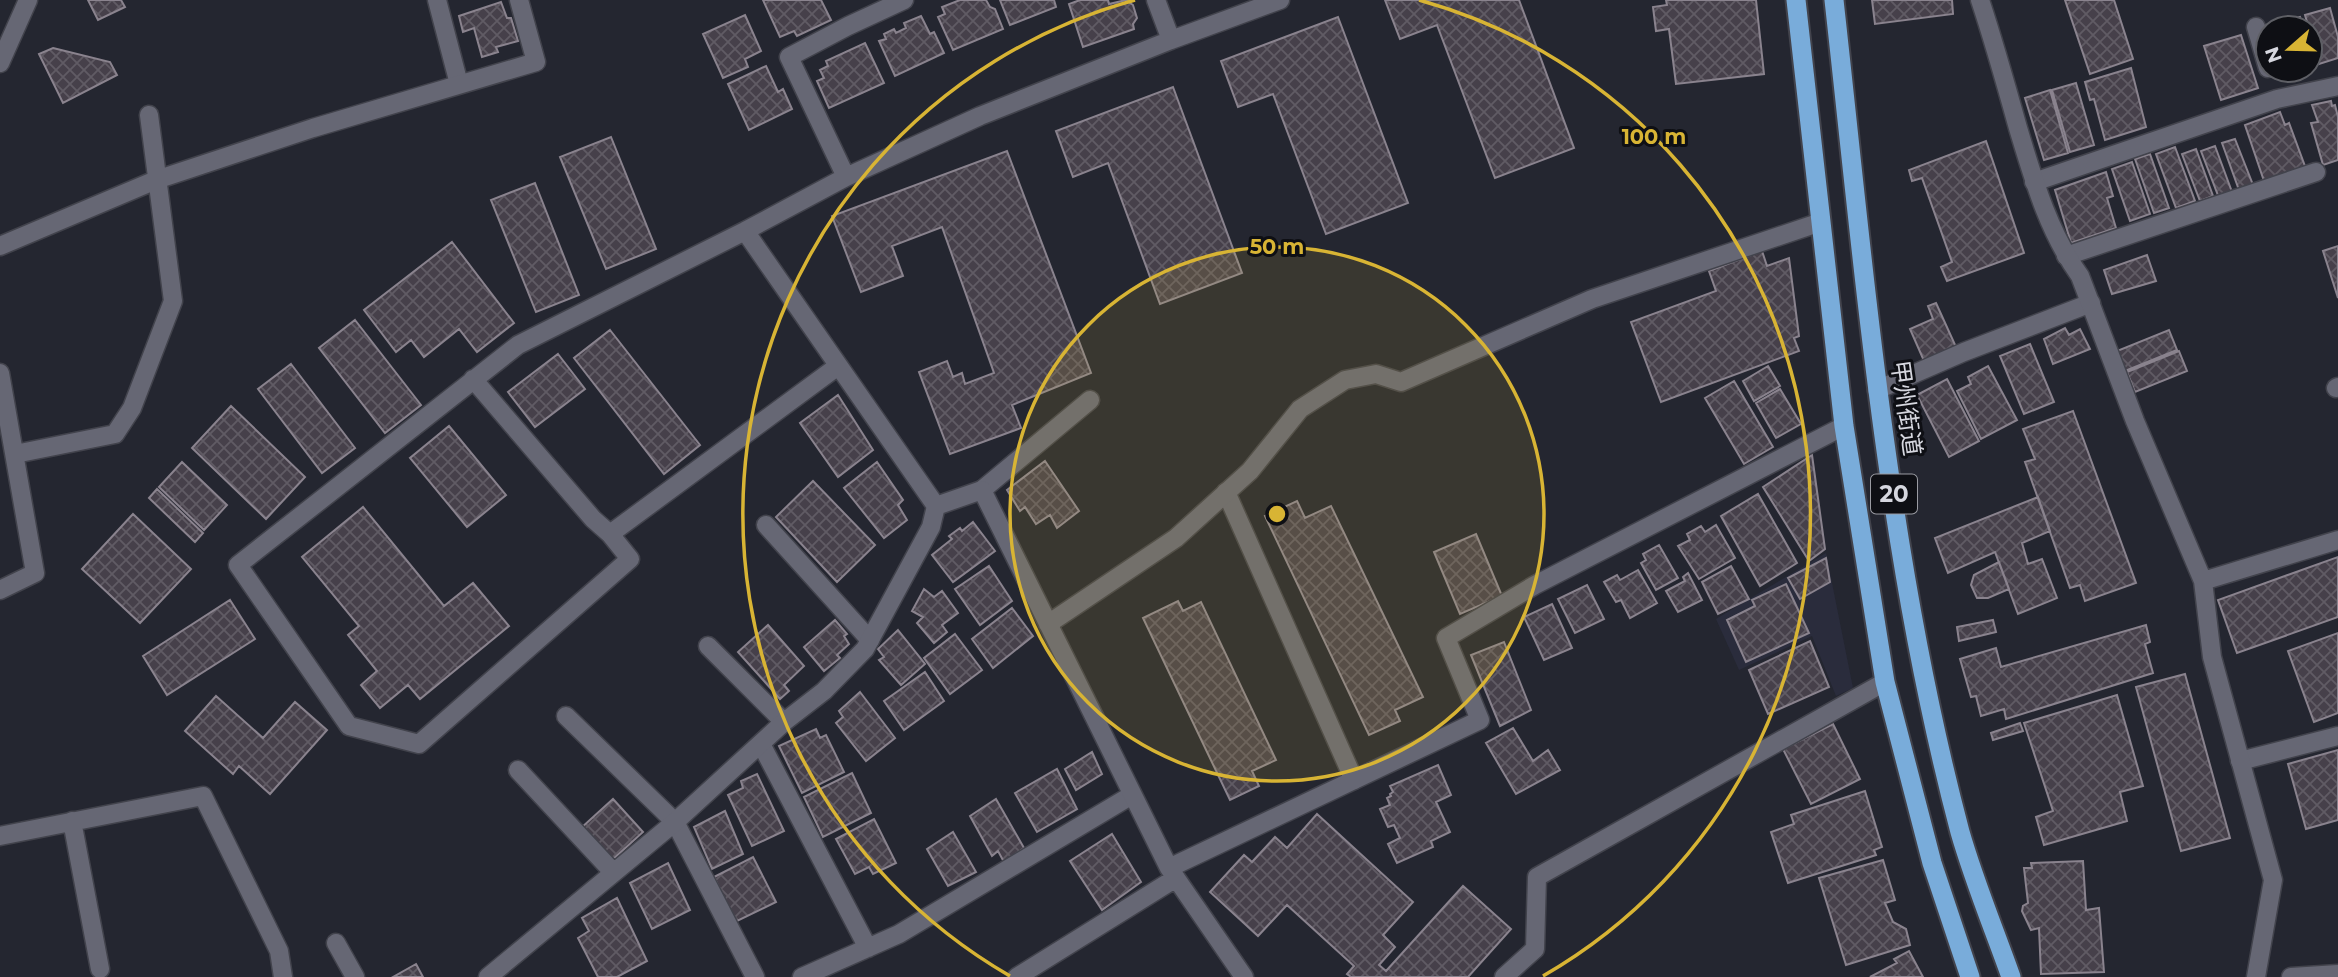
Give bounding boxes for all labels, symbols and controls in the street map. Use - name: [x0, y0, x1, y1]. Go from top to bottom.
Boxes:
- north arrow: [2254, 14, 2324, 84]
- text: N: [2260, 43, 2287, 66]
- text: 100 m: [1622, 124, 1686, 149]
- text: 50 m: [1250, 234, 1304, 259]
- street label: 甲州街道: [1885, 358, 1928, 457]
- road number: 20: [1871, 474, 1917, 514]
- centre of rings: [1265, 502, 1289, 526]

